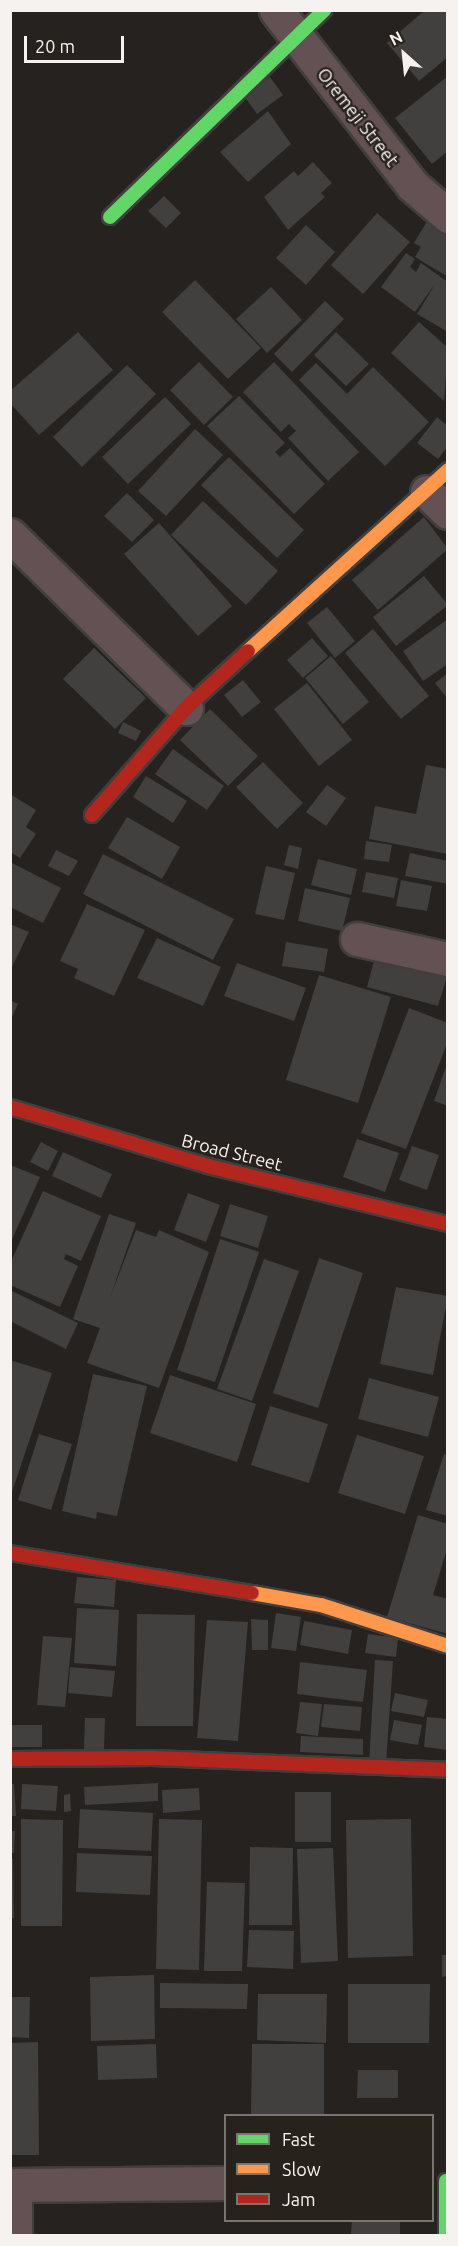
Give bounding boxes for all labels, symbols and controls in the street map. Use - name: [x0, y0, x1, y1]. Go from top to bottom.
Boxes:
- scale bar: [27, 24, 128, 62]
- north arrow: [374, 24, 434, 84]
- text: N: [386, 27, 405, 49]
- text: 20 m: [35, 36, 75, 56]
- street label: Oremeji Street: [313, 63, 403, 171]
- street label: Broad Street: [179, 1129, 285, 1175]
- legend: [224, 2114, 434, 2222]
- text: Fast: [282, 2129, 315, 2149]
- text: Slow: [282, 2159, 321, 2179]
- text: Jam: [282, 2189, 316, 2209]

